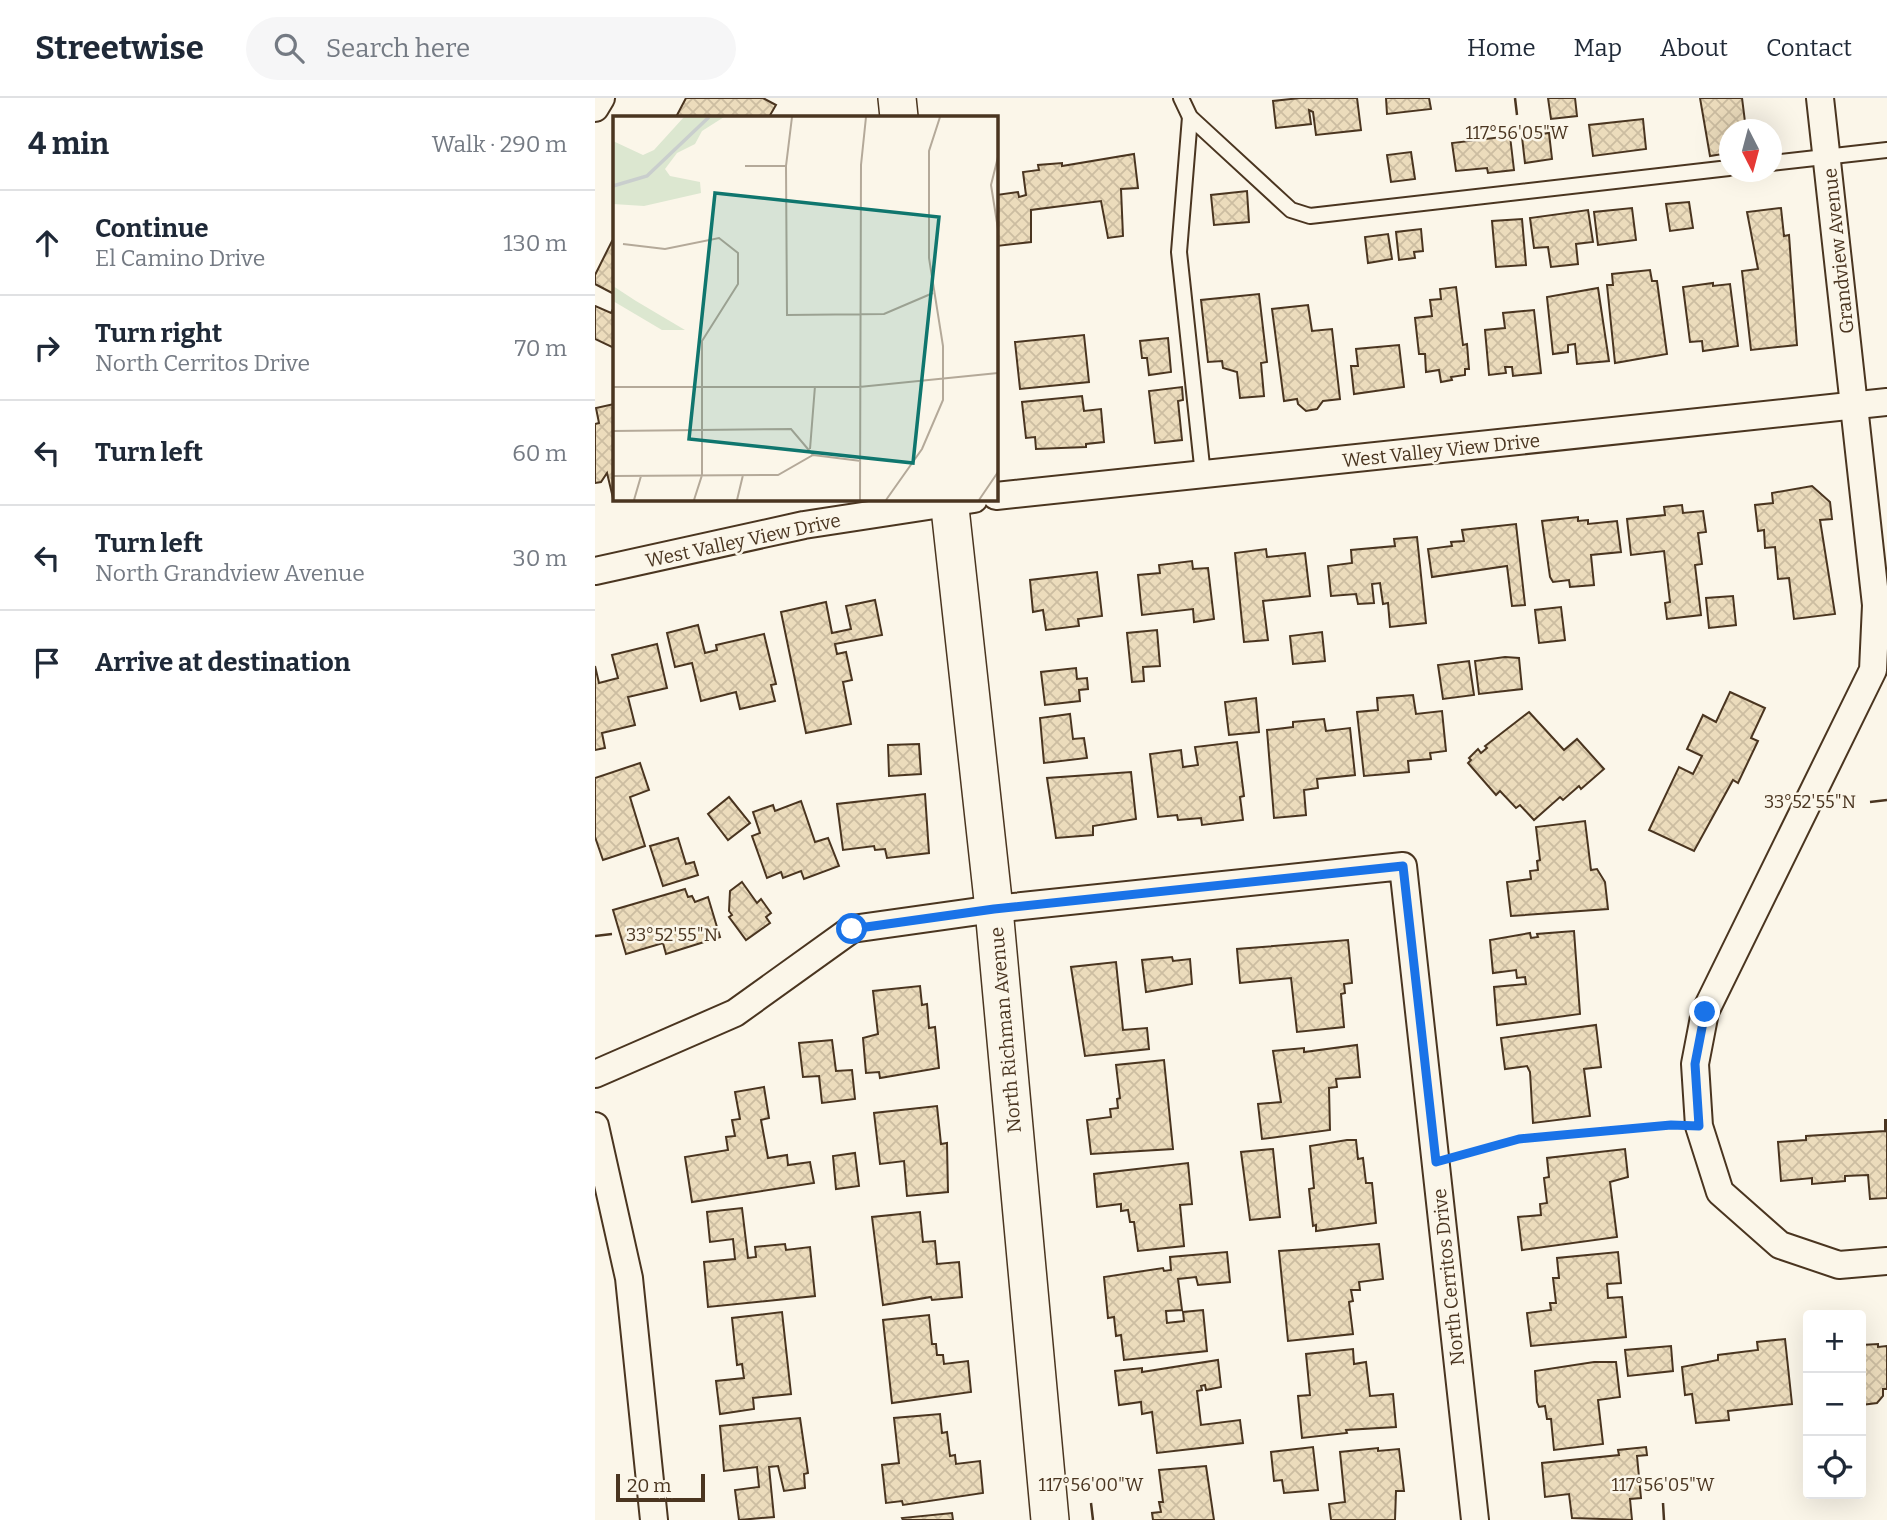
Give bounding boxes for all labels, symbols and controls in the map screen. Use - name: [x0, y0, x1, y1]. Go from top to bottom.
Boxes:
- search box: [246, 17, 736, 80]
- text: Streetwise: [35, 28, 204, 68]
- icon: search: [270, 29, 308, 67]
- text: Search here: [326, 33, 470, 64]
- text: Home: [1467, 34, 1536, 62]
- text: Map: [1574, 34, 1622, 62]
- text: About: [1660, 34, 1728, 62]
- text: Contact: [1766, 34, 1852, 62]
- inset map: [613, 116, 997, 500]
- north arrow: [1719, 119, 1782, 182]
- text: 117°56'05"W: [1466, 122, 1569, 144]
- text: 4 min: [28, 126, 109, 162]
- text: Walk · 290 m: [432, 130, 567, 158]
- street label: Grandview Avenue: [1818, 167, 1859, 335]
- text: Continue: [95, 213, 209, 244]
- icon: ahead: [28, 224, 66, 262]
- text: 130 m: [503, 229, 567, 257]
- text: El Camino Drive: [95, 244, 265, 272]
- text: Turn right: [95, 318, 222, 349]
- icon: right: [28, 329, 66, 367]
- text: 70 m: [515, 334, 567, 362]
- text: North Cerritos Drive: [95, 349, 310, 377]
- street label: West Valley View Drive: [1341, 429, 1541, 472]
- icon: left: [28, 434, 66, 472]
- text: Turn left: [95, 437, 203, 468]
- text: 60 m: [512, 439, 567, 467]
- street label: West Valley View Drive: [643, 509, 843, 572]
- text: Turn left: [95, 528, 203, 559]
- icon: left: [28, 539, 66, 577]
- text: 30 m: [513, 544, 567, 572]
- text: North Grandview Avenue: [95, 559, 365, 587]
- icon: arrive: [28, 644, 66, 682]
- text: Arrive at destination: [95, 647, 350, 678]
- text: 33°52'55"N: [1764, 791, 1856, 813]
- route start: [836, 913, 867, 944]
- text: 33°52'55"N: [626, 924, 718, 946]
- street label: North Richman Avenue: [985, 926, 1026, 1134]
- route end: [1689, 996, 1720, 1027]
- street label: North Cerritos Drive: [1428, 1187, 1469, 1367]
- map controls: [1803, 1310, 1866, 1499]
- button: +: [1803, 1310, 1866, 1373]
- button: −: [1803, 1373, 1866, 1436]
- button: locate: [1803, 1436, 1866, 1499]
- scale bar: [616, 1471, 705, 1503]
- text: 20 m: [627, 1474, 671, 1497]
- text: 117°56'00"W: [1039, 1474, 1144, 1496]
- text: 117°56'05"W: [1612, 1474, 1715, 1496]

